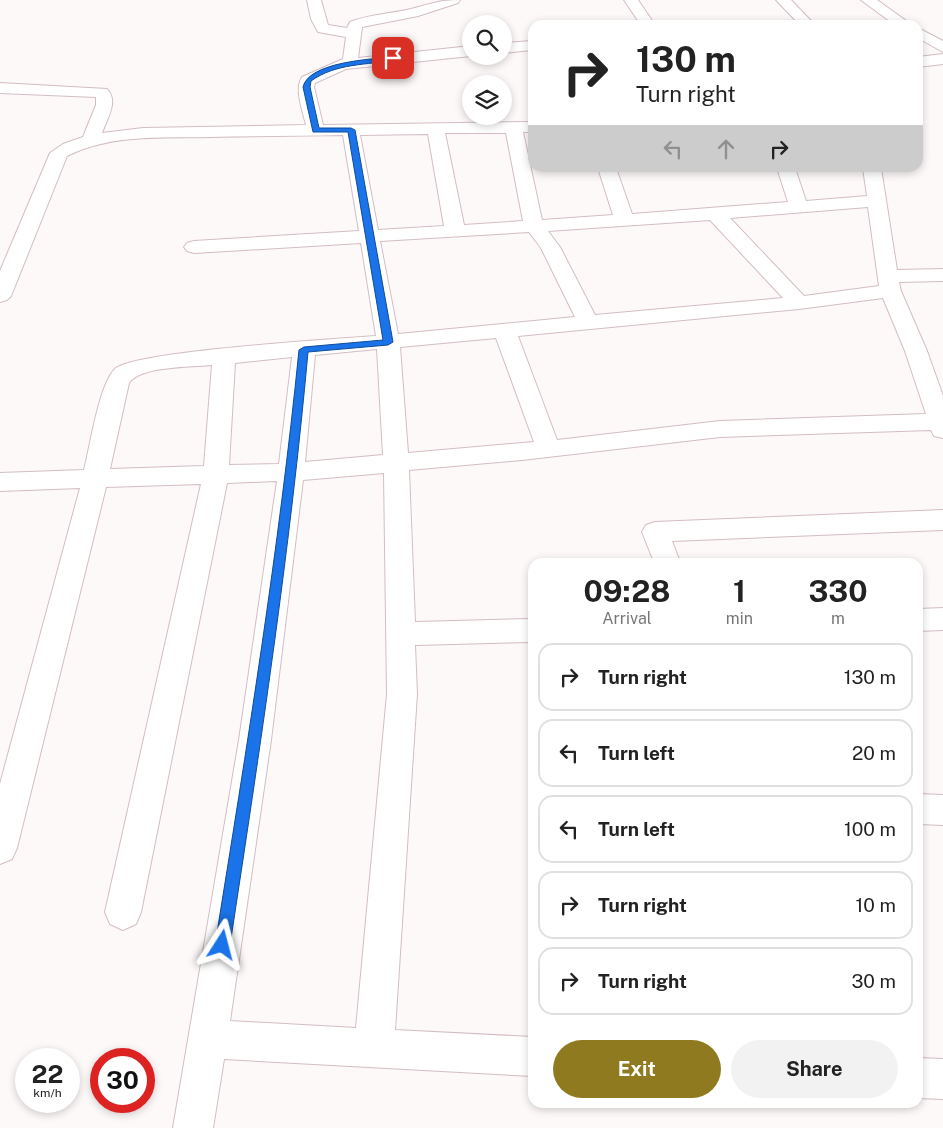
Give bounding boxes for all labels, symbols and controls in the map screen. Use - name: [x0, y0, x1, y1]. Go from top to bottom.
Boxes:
- map controls: [462, 15, 512, 125]
- button: search: [462, 15, 512, 65]
- pin: [372, 37, 414, 79]
- text: 130 m: [636, 39, 736, 80]
- icon: right: [553, 40, 618, 105]
- icon: arrive: [379, 44, 407, 72]
- button: layers: [462, 75, 512, 125]
- text: Turn right: [636, 81, 736, 107]
- icon: left: [659, 135, 687, 163]
- icon: ahead: [712, 135, 740, 163]
- icon: right: [765, 135, 793, 163]
- text: 09:28: [583, 573, 670, 609]
- text: 1: [733, 573, 746, 609]
- text: 330: [808, 573, 868, 609]
- text: Arrival: [602, 609, 652, 628]
- text: min: [726, 609, 753, 628]
- text: m: [831, 609, 845, 628]
- icon: right: [555, 663, 583, 691]
- text: Turn right: [598, 666, 687, 688]
- text: 130 m: [844, 666, 896, 688]
- icon: left: [555, 739, 583, 767]
- text: Turn left: [598, 742, 675, 764]
- text: 20 m: [852, 742, 896, 764]
- icon: left: [555, 815, 583, 843]
- text: Turn left: [598, 818, 675, 840]
- text: 100 m: [844, 818, 896, 840]
- icon: right: [555, 891, 583, 919]
- text: Turn right: [598, 894, 687, 916]
- text: 10 m: [856, 894, 896, 916]
- position arrow: [195, 918, 247, 970]
- icon: right: [555, 967, 583, 995]
- text: Turn right: [598, 970, 687, 992]
- text: 30 m: [851, 970, 896, 992]
- button: Exit: [553, 1040, 721, 1098]
- button: Share: [731, 1040, 898, 1098]
- speed limit sign: 30: [90, 1048, 155, 1113]
- text: 22: [32, 1059, 63, 1089]
- text: km/h: [33, 1086, 62, 1100]

